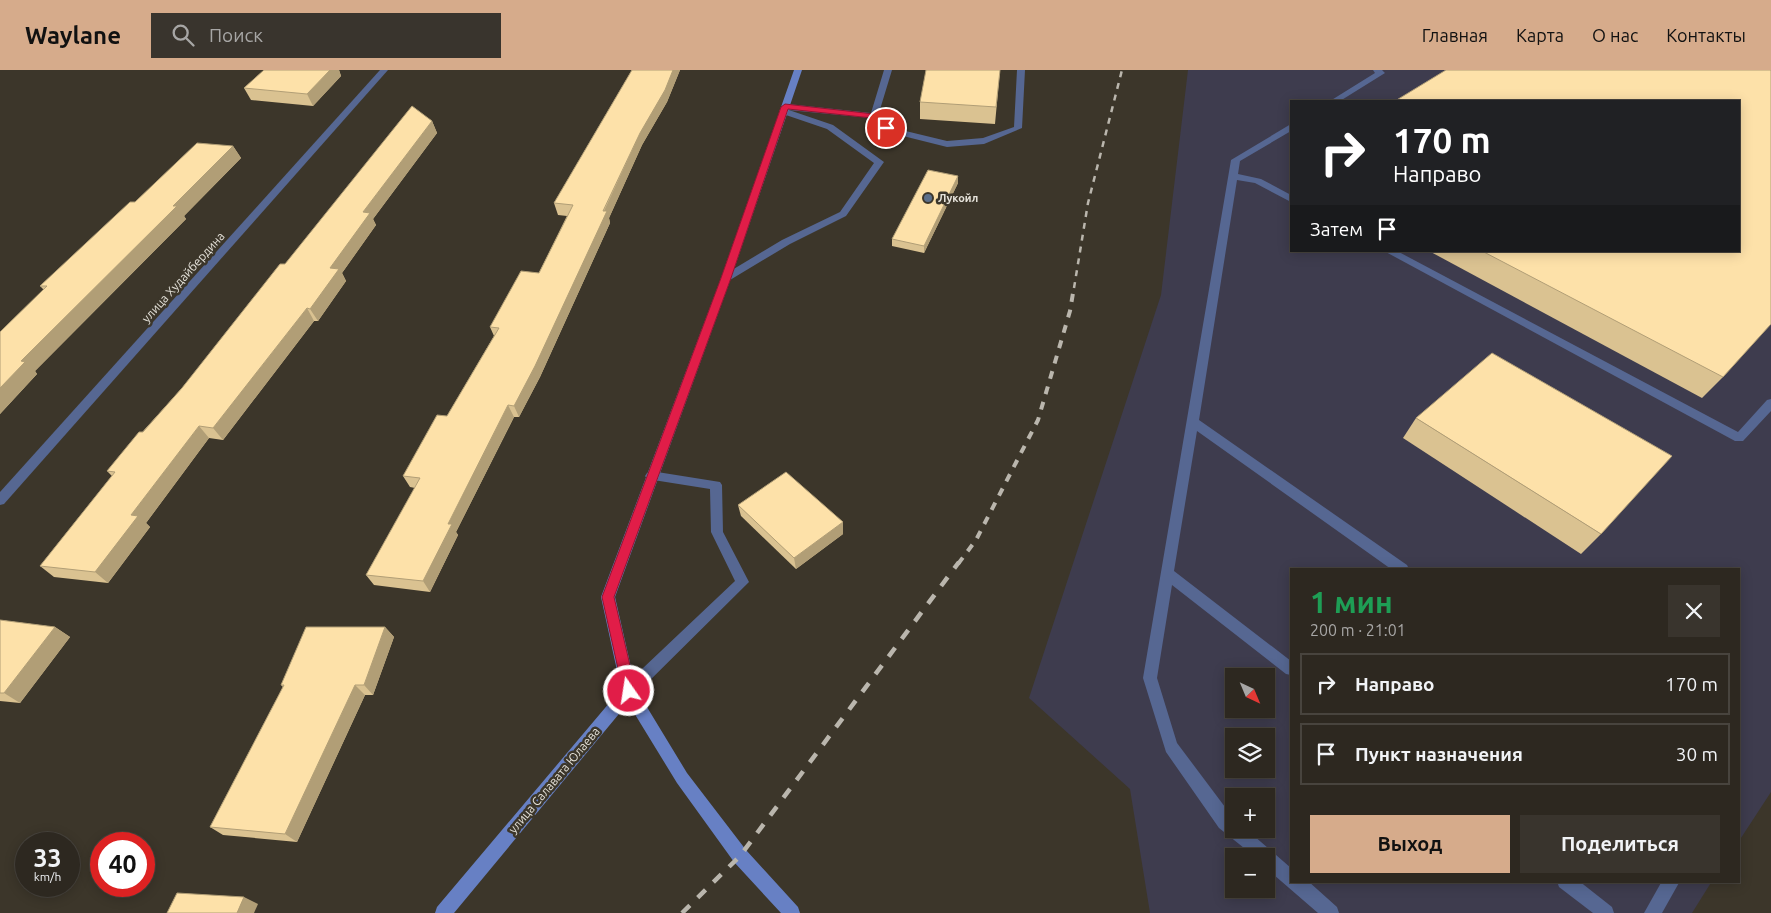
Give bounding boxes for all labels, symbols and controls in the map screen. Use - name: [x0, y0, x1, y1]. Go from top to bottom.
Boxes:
- search box: [151, 13, 501, 58]
- icon: search: [169, 21, 197, 49]
- text: Waylane: [25, 22, 121, 49]
- text: Поиск: [209, 24, 263, 46]
- text: Главная: [1422, 25, 1488, 45]
- text: Карта: [1516, 25, 1564, 45]
- text: О нас: [1592, 25, 1638, 45]
- text: Контакты: [1666, 25, 1746, 45]
- pin: [865, 107, 907, 149]
- icon: arrive: [872, 114, 900, 142]
- icon: right: [1310, 120, 1375, 185]
- text: 170 m: [1393, 120, 1491, 160]
- text: Направо: [1393, 161, 1481, 186]
- marker: Лукойл: [922, 192, 934, 204]
- place label: Лукойл: [938, 192, 978, 204]
- icon: arrive: [1373, 215, 1401, 243]
- text: Затем: [1310, 218, 1363, 240]
- street label: улица Худайбердина: [139, 229, 227, 325]
- text: 1 мин: [1310, 585, 1393, 619]
- button: close: [1668, 585, 1720, 637]
- text: 200 m · 21:01: [1310, 621, 1406, 639]
- position arrow: [602, 664, 654, 716]
- north arrow: [1225, 668, 1275, 718]
- map controls: [1225, 668, 1275, 898]
- icon: right: [1312, 670, 1340, 698]
- text: Направо: [1355, 673, 1435, 695]
- text: 170 m: [1665, 673, 1718, 695]
- street label: улица Салавата Юлаева: [506, 724, 602, 836]
- button: layers: [1225, 728, 1275, 778]
- icon: arrive: [1312, 740, 1340, 768]
- text: Пункт назначения: [1355, 743, 1523, 765]
- text: 30 m: [1676, 743, 1718, 765]
- button: +: [1225, 788, 1275, 838]
- button: Выход: [1310, 815, 1510, 873]
- button: Поделиться: [1520, 815, 1720, 873]
- speed limit sign: 40: [90, 832, 155, 897]
- text: 33: [33, 844, 62, 872]
- button: −: [1225, 848, 1275, 898]
- text: km/h: [34, 870, 61, 883]

